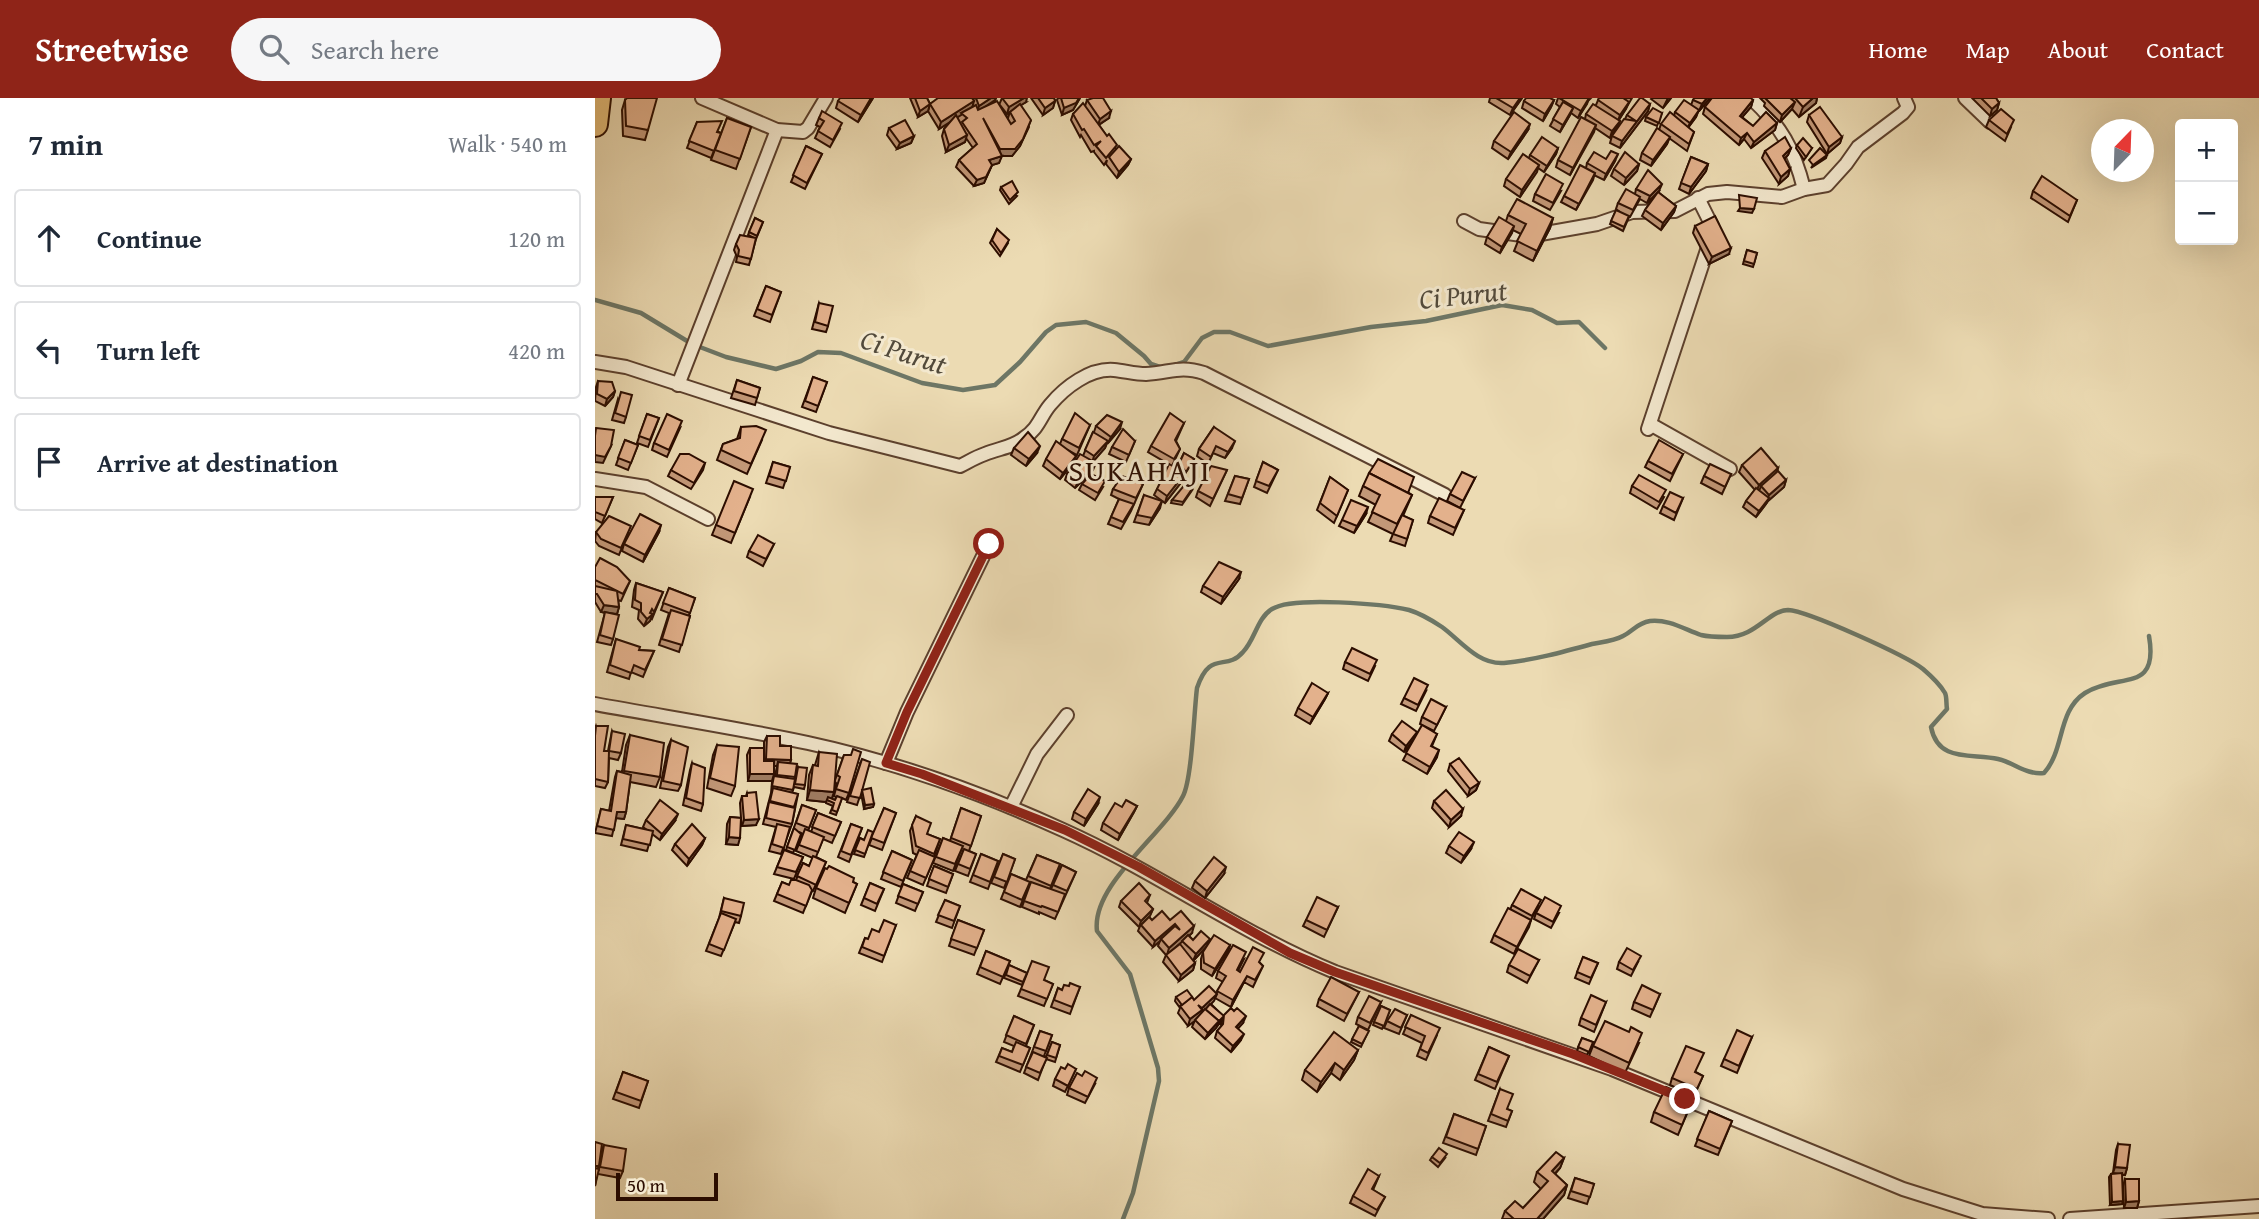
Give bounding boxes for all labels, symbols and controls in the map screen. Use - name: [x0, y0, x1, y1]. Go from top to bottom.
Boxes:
- search box: [231, 18, 721, 81]
- text: Streetwise: [35, 25, 189, 73]
- icon: search: [255, 30, 293, 68]
- text: Search here: [311, 30, 439, 69]
- text: Home: [1869, 32, 1928, 67]
- text: Map: [1966, 32, 2010, 67]
- text: About: [2048, 32, 2108, 67]
- text: Contact: [2146, 32, 2224, 67]
- north arrow: [2091, 119, 2154, 182]
- map controls: [2175, 119, 2238, 245]
- button: +: [2175, 119, 2238, 182]
- text: 7 min: [28, 122, 103, 166]
- text: Walk · 540 m: [448, 127, 567, 160]
- button: −: [2175, 182, 2238, 245]
- icon: ahead: [30, 219, 68, 257]
- text: Continue: [97, 219, 202, 258]
- text: 120 m: [508, 222, 565, 255]
- water label: Ci Purut: [1417, 269, 1510, 319]
- water label: Ci Purut: [856, 318, 953, 384]
- icon: left: [30, 331, 68, 369]
- text: Turn left: [97, 331, 200, 370]
- text: 420 m: [508, 334, 565, 367]
- icon: arrive: [30, 443, 68, 481]
- text: Arrive at destination: [97, 443, 338, 482]
- district label: SUKAHAJI: [1068, 448, 1212, 492]
- route start: [973, 528, 1004, 559]
- route end: [1669, 1083, 1700, 1114]
- scale bar: [616, 1170, 717, 1202]
- text: 50 m: [627, 1171, 665, 1199]

